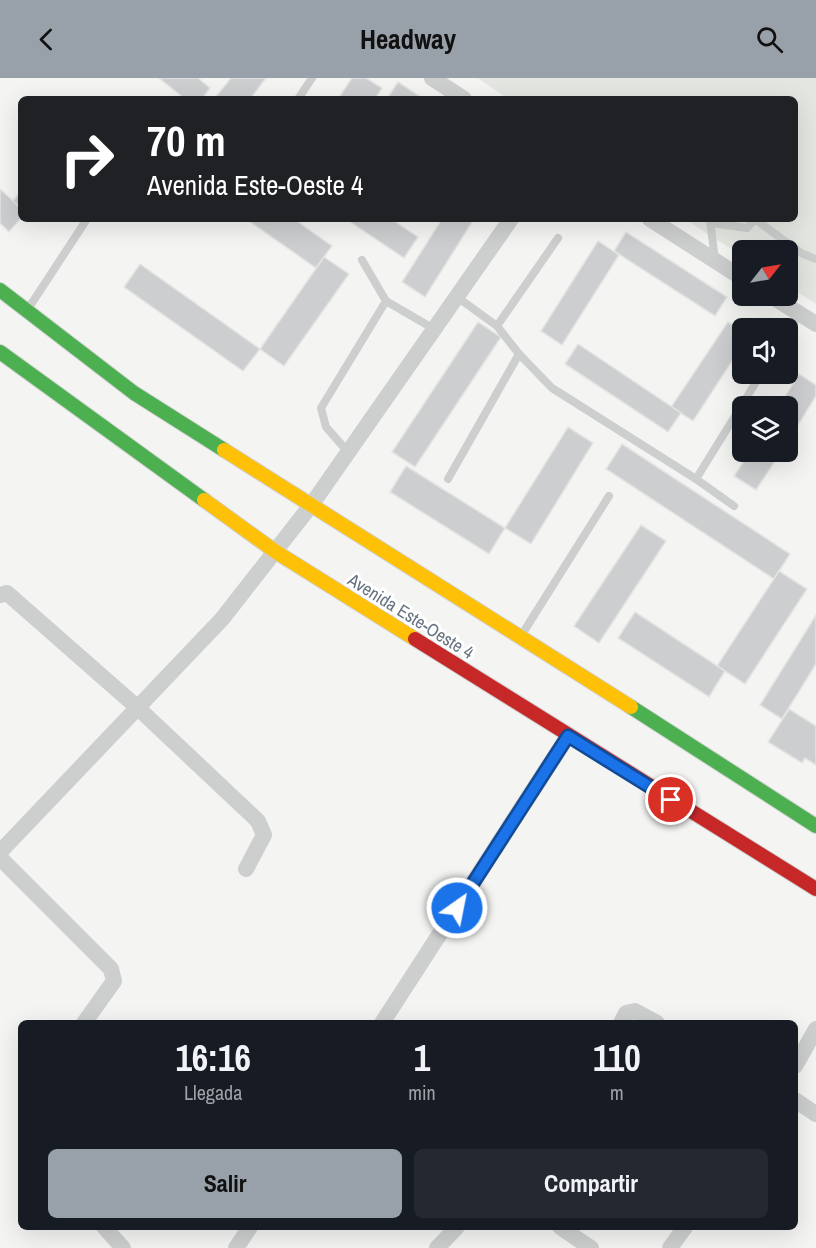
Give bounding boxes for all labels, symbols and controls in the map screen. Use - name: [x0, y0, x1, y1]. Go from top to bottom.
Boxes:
- text: Headway: [360, 21, 456, 57]
- icon: back: [30, 23, 63, 56]
- icon: search: [753, 23, 786, 56]
- text: 70 m: [147, 113, 226, 169]
- icon: right: [48, 120, 126, 198]
- text: Avenida Este-Oeste 4: [147, 167, 363, 203]
- north arrow: [732, 240, 798, 306]
- map controls: [732, 240, 798, 462]
- button: sound: [732, 318, 798, 384]
- button: layers: [732, 396, 798, 462]
- street label: Avenida Este-Oeste 4: [342, 567, 479, 665]
- pin: [645, 774, 696, 825]
- icon: arrive: [654, 783, 687, 816]
- position arrow: [425, 876, 489, 940]
- text: 16:16: [175, 1034, 251, 1082]
- text: 1: [414, 1034, 430, 1082]
- text: 110: [593, 1034, 641, 1082]
- text: Llegada: [184, 1079, 242, 1106]
- text: min: [408, 1079, 436, 1106]
- text: m: [610, 1079, 624, 1106]
- button: Salir: [48, 1149, 402, 1218]
- button: Compartir: [414, 1149, 768, 1218]

